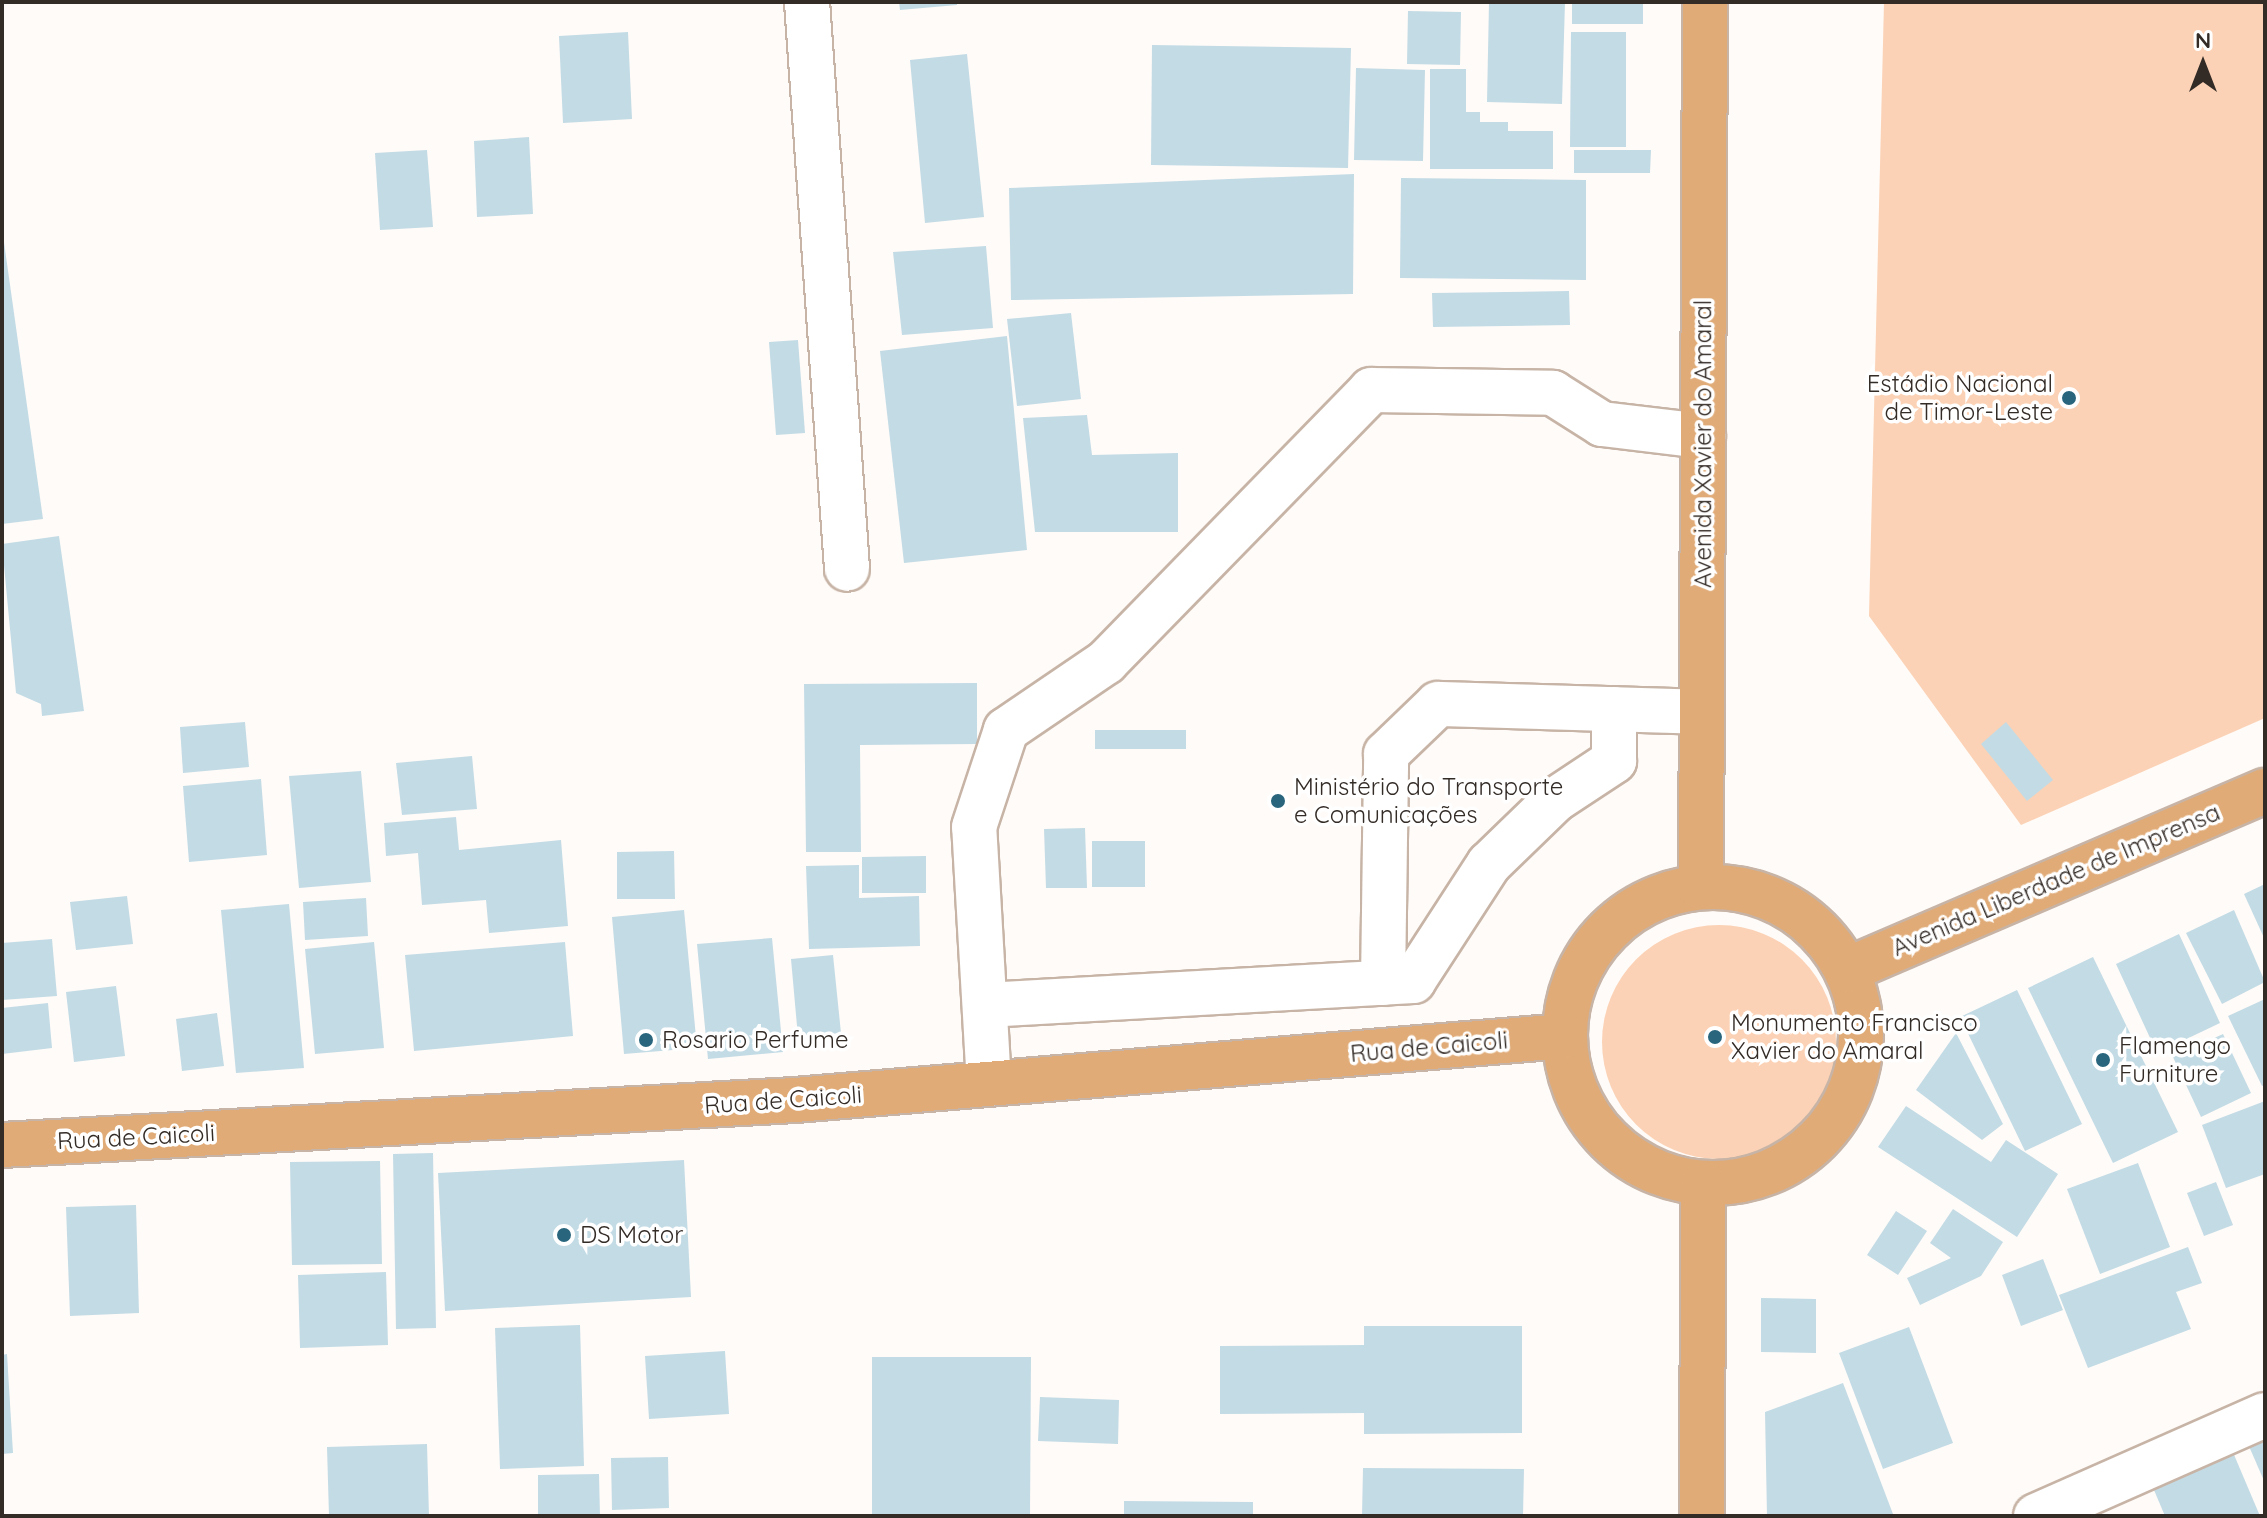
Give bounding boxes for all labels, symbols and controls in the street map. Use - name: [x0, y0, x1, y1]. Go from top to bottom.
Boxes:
- north arrow: [2163, 24, 2243, 104]
- text: N: [2195, 26, 2211, 54]
- street label: Avenida Xavier do Amaral: [1689, 300, 1717, 588]
- place label: Estádio Nacional de Timor-Leste: [1867, 370, 2053, 426]
- marker: Estádio Nacional de Timor-Leste: [2060, 389, 2078, 407]
- place label: Ministério do Transporte e Comunicações: [1294, 773, 1563, 829]
- marker: Ministério do Transporte e Comunicações: [1269, 792, 1287, 810]
- street label: Avenida Liberdade de Imprensa: [1888, 798, 2224, 962]
- place label: Monumento Francisco Xavier do Amaral: [1731, 1009, 1978, 1065]
- place label: Rosario Perfume: [662, 1026, 848, 1054]
- street label: Rua de Caicoli: [1349, 1026, 1509, 1068]
- marker: Monumento Francisco Xavier do Amaral: [1706, 1028, 1724, 1046]
- marker: Rosario Perfume: [637, 1031, 655, 1049]
- place label: Flamengo Furniture: [2119, 1032, 2231, 1088]
- marker: Flamengo Furniture: [2094, 1051, 2112, 1069]
- street label: Rua de Caicoli: [703, 1080, 863, 1120]
- street label: Rua de Caicoli: [56, 1118, 216, 1156]
- place label: DS Motor: [580, 1221, 683, 1249]
- marker: DS Motor: [555, 1226, 573, 1244]

